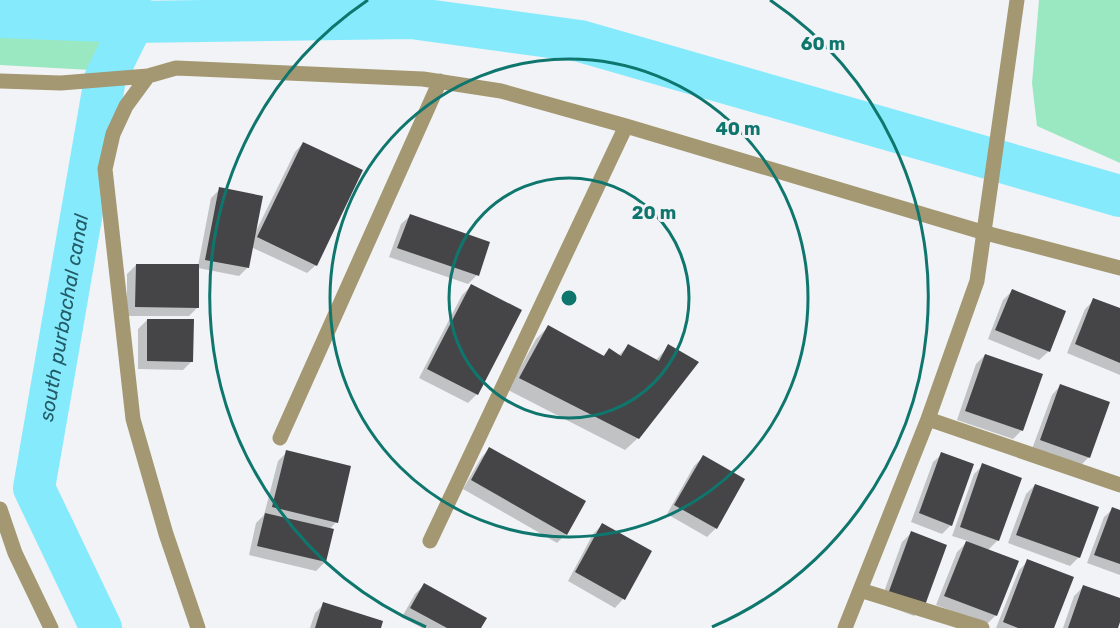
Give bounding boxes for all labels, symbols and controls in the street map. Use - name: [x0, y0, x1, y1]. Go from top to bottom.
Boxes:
- text: 60 m: [801, 33, 845, 55]
- text: 40 m: [716, 118, 760, 140]
- text: 20 m: [632, 202, 676, 224]
- water label: south purbachal canal: [34, 211, 94, 423]
- centre of rings: [559, 288, 579, 308]

